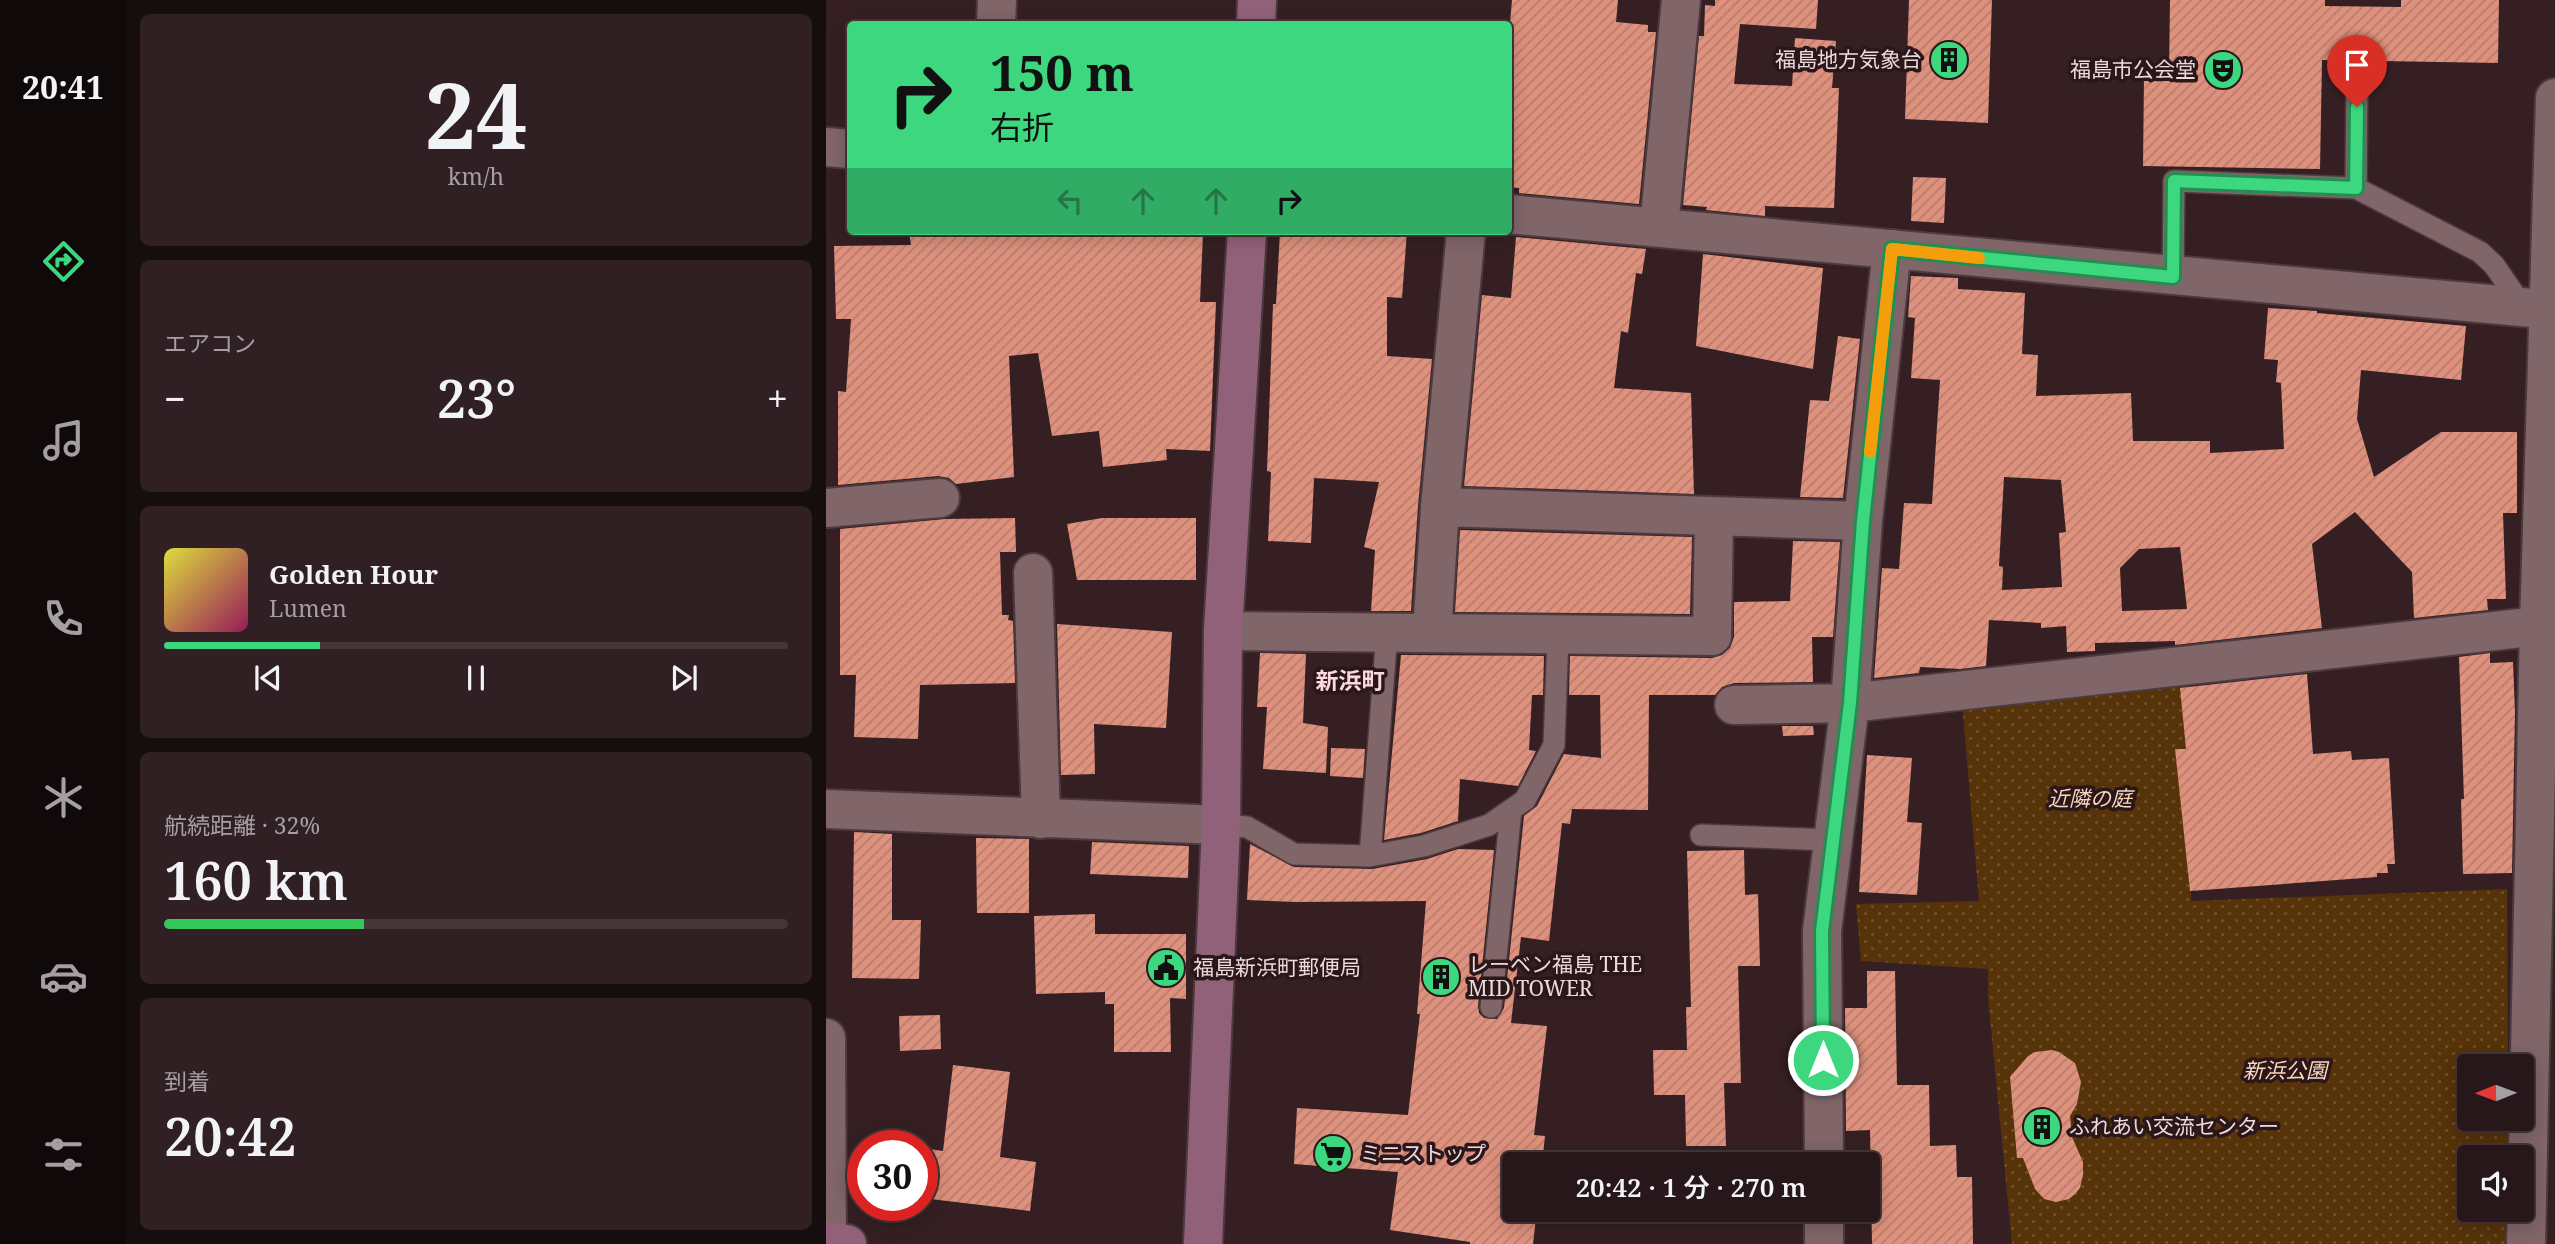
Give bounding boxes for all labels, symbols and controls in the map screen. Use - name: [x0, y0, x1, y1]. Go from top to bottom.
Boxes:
- pin: [2327, 35, 2387, 107]
- text: 150 m: [990, 39, 1134, 105]
- building icon: 福島地方気象台: [1928, 39, 1970, 81]
- place label: 福島地方気象台: [1775, 45, 1922, 73]
- icon: arrive: [2338, 46, 2376, 84]
- icon: right: [875, 49, 966, 140]
- theatre icon: 福島市公会堂: [2202, 49, 2244, 91]
- text: 24: [425, 52, 527, 176]
- place label: 福島市公会堂: [2070, 55, 2196, 83]
- text: 20:41: [22, 65, 104, 108]
- text: 右折: [990, 105, 1054, 148]
- text: km/h: [448, 160, 504, 192]
- icon: left: [1051, 182, 1089, 220]
- icon: ahead: [1124, 182, 1162, 220]
- icon: ahead: [1197, 182, 1235, 220]
- icon: right: [1270, 182, 1308, 220]
- icon: directions: [39, 237, 88, 286]
- text: エアコン: [164, 327, 256, 359]
- text: 23°: [437, 362, 516, 433]
- text: −: [164, 372, 186, 424]
- text: +: [767, 372, 788, 424]
- icon: music: [39, 416, 88, 465]
- text: Golden Hour: [269, 556, 438, 592]
- text: Lumen: [269, 592, 347, 624]
- icon: phone: [39, 594, 88, 643]
- icon: previous: [249, 659, 287, 697]
- icon: pause: [457, 659, 495, 697]
- icon: next: [665, 659, 703, 697]
- district label: 新浜町: [1316, 664, 1385, 696]
- icon: climate: [39, 773, 88, 822]
- park label: 近隣の庭: [2048, 784, 2135, 812]
- text: 航続距離 · 32%: [164, 809, 320, 841]
- text: 160 km: [164, 844, 348, 915]
- public building icon: 福島新浜町郵便局: [1145, 947, 1187, 989]
- place label: レーベン福島 THE MID TOWER: [1468, 950, 1642, 1002]
- icon: car: [39, 952, 88, 1001]
- place label: 福島新浜町郵便局: [1193, 953, 1361, 981]
- building icon: レーベン福島 THE MID TOWER: [1420, 956, 1462, 998]
- position arrow: [1786, 1023, 1860, 1097]
- north arrow: [2457, 1054, 2534, 1130]
- map controls: [2457, 1054, 2534, 1222]
- park label: 新浜公園: [2243, 1056, 2330, 1084]
- text: 到着: [164, 1065, 210, 1097]
- text: 20:42: [164, 1100, 297, 1171]
- building icon: ふれあい交流センター: [2021, 1106, 2063, 1148]
- place label: ふれあい交流センター: [2069, 1112, 2279, 1140]
- icon: filters: [39, 1130, 88, 1179]
- speed limit sign: 30: [847, 1130, 938, 1221]
- supermarket icon: ミニストップ: [1312, 1133, 1354, 1175]
- place label: ミニストップ: [1360, 1139, 1486, 1167]
- button: sound: [2457, 1145, 2534, 1222]
- text: 20:42 · 1 分 · 270 m: [1575, 1169, 1807, 1205]

